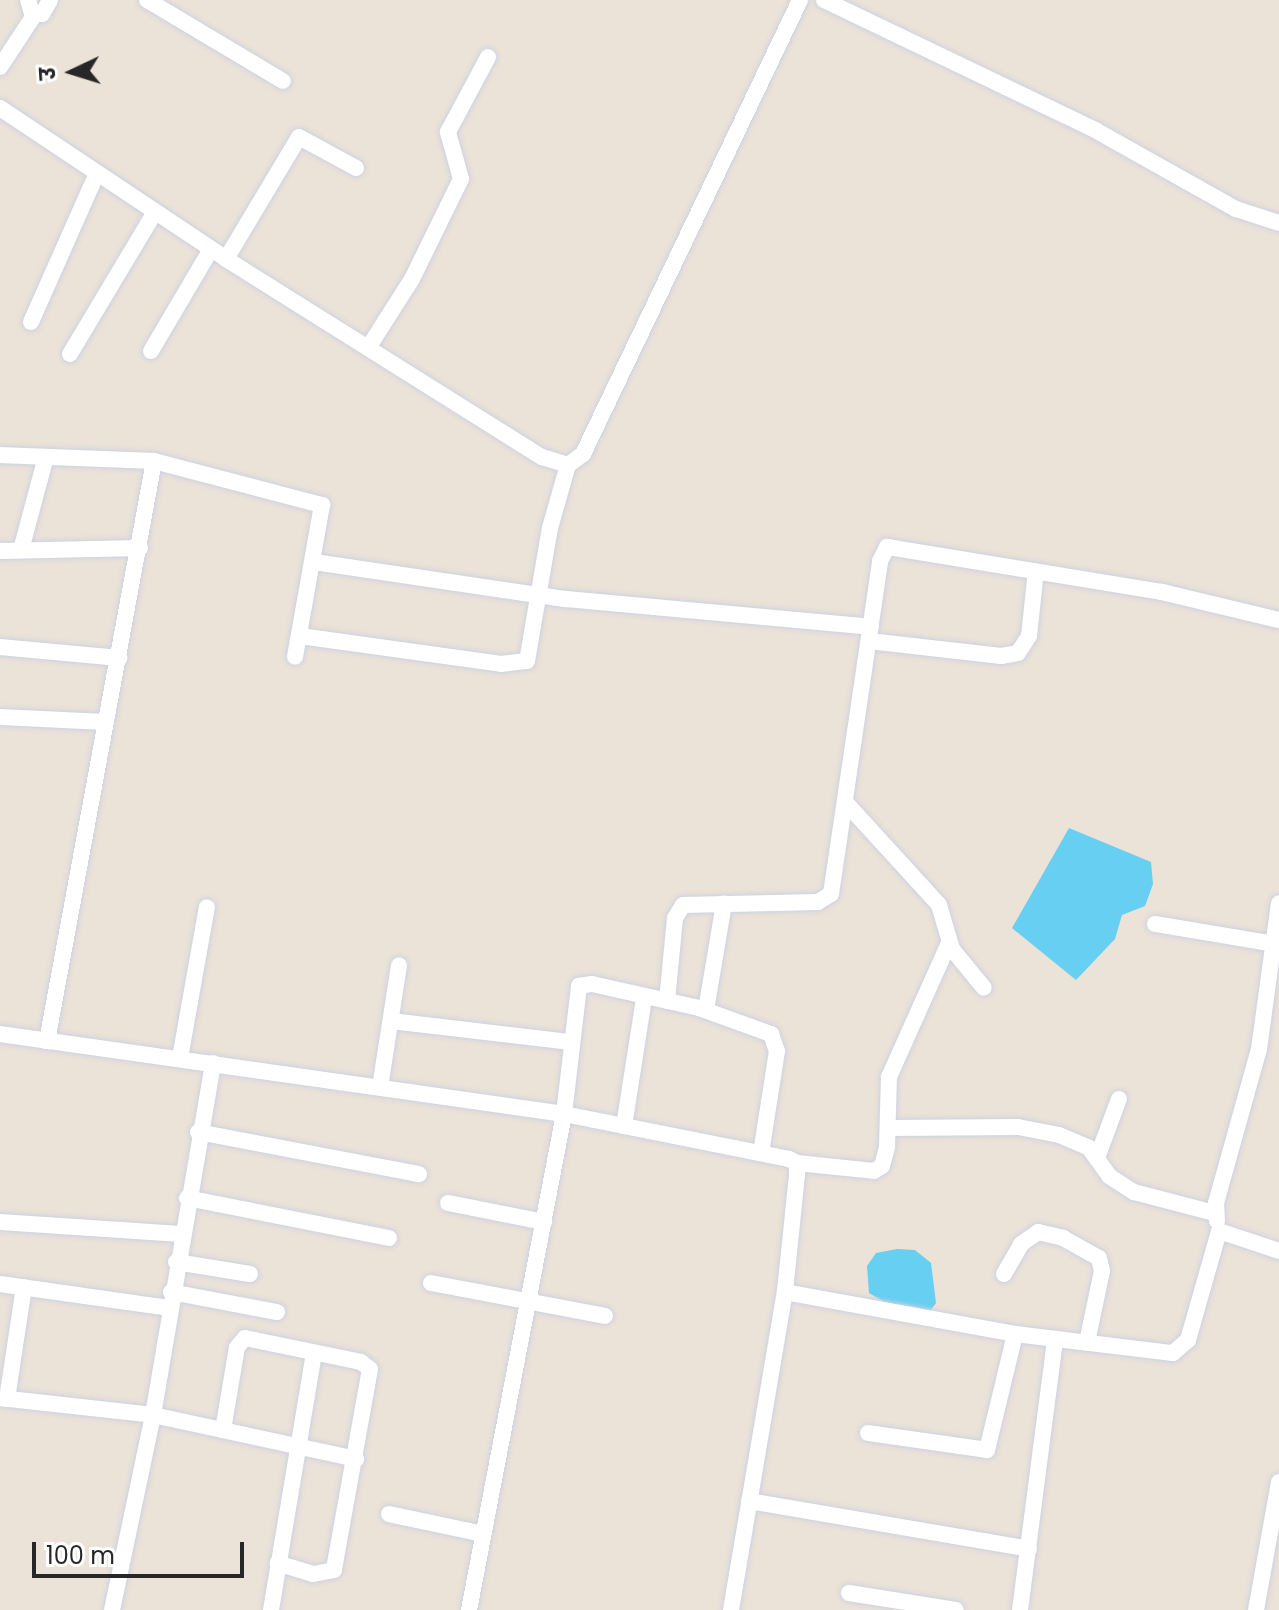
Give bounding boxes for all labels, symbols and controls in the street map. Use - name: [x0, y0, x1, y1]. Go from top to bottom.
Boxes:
- north arrow: [32, 32, 112, 112]
- text: उ: [32, 66, 63, 81]
- scale bar: [36, 1526, 248, 1576]
- text: 100 m: [46, 1539, 115, 1572]

